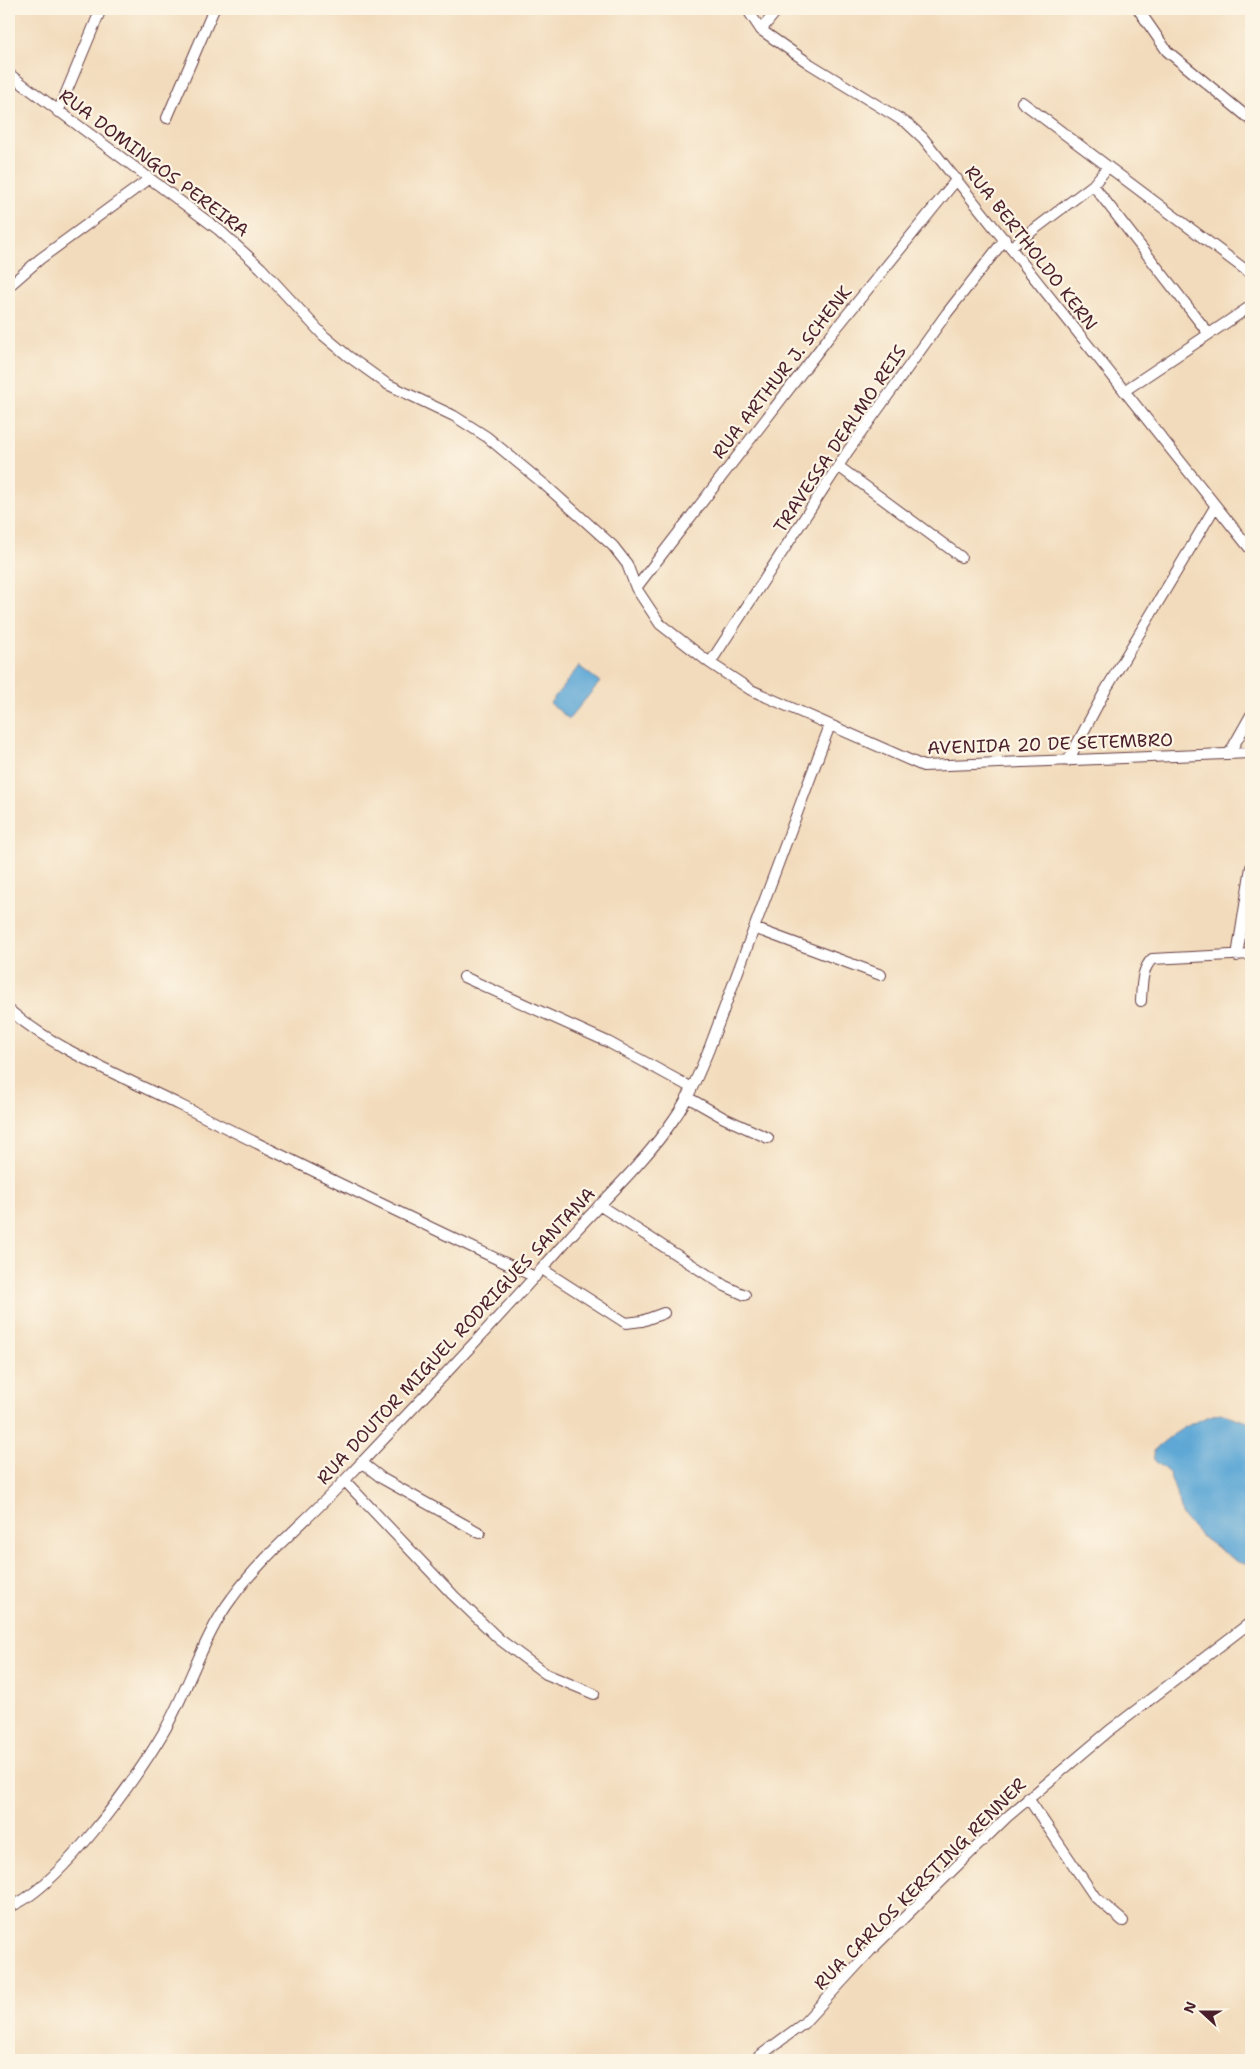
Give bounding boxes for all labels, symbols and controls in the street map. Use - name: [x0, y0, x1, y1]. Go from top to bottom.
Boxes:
- street label: RUA DOMINGOS PEREIRA: [54, 84, 254, 242]
- street label: RUA BERTHOLDO KERN: [959, 161, 1103, 335]
- street label: RUA ARTHUR J. SCHENK: [707, 280, 857, 464]
- street label: TRAVESSA DEALMO REIS: [768, 340, 912, 538]
- street label: AVENIDA 20 DE SETEMBRO: [927, 728, 1173, 760]
- street label: RUA DOUTOR MIGUEL RODRIGUES SANTANA: [311, 1182, 601, 1490]
- street label: RUA CARLOS KERSTING RENNER: [809, 1773, 1031, 1995]
- north arrow: [1178, 1986, 1228, 2036]
- text: N: [1179, 1999, 1200, 2016]

